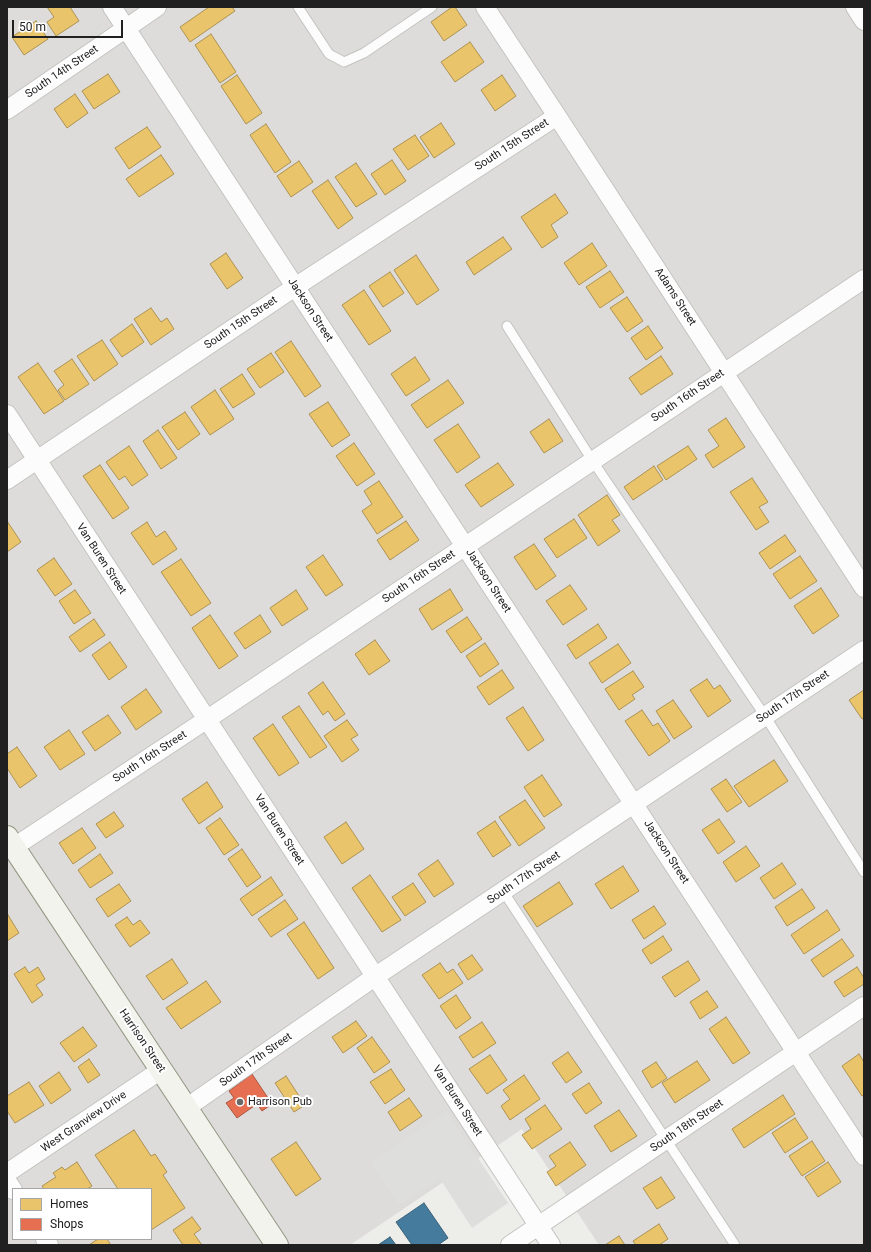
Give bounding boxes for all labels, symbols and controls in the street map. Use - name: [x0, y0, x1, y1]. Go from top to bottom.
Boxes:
- scale bar: [14, 12, 125, 38]
- text: 50 m: [19, 20, 46, 34]
- street label: South 14th Street: [23, 43, 101, 101]
- street label: South 15th Street: [473, 116, 551, 174]
- street label: Adams Street: [651, 266, 699, 328]
- street label: Jackson Street: [285, 276, 335, 344]
- street label: South 15th Street: [202, 294, 280, 352]
- street label: South 16th Street: [649, 367, 727, 425]
- street label: Van Buren Street: [73, 521, 129, 597]
- street label: Jackson Street: [463, 547, 513, 615]
- street label: South 16th Street: [380, 548, 458, 606]
- street label: South 17th Street: [754, 668, 832, 726]
- street label: South 16th Street: [111, 728, 189, 786]
- street label: Van Buren Street: [251, 792, 307, 868]
- street label: Jackson Street: [641, 818, 691, 886]
- street label: South 17th Street: [485, 849, 563, 907]
- street label: Harrison Street: [116, 1007, 168, 1075]
- street label: South 17th Street: [217, 1030, 295, 1090]
- street label: Van Buren Street: [429, 1063, 485, 1139]
- street label: West Granview Drive: [39, 1089, 129, 1155]
- place label: Harrison Pub: [248, 1095, 312, 1109]
- marker: Harrison Pub: [235, 1097, 245, 1107]
- street label: South 18th Street: [648, 1097, 726, 1155]
- legend: [12, 1188, 152, 1240]
- text: Homes: [50, 1197, 88, 1211]
- text: Shops: [50, 1217, 84, 1231]

